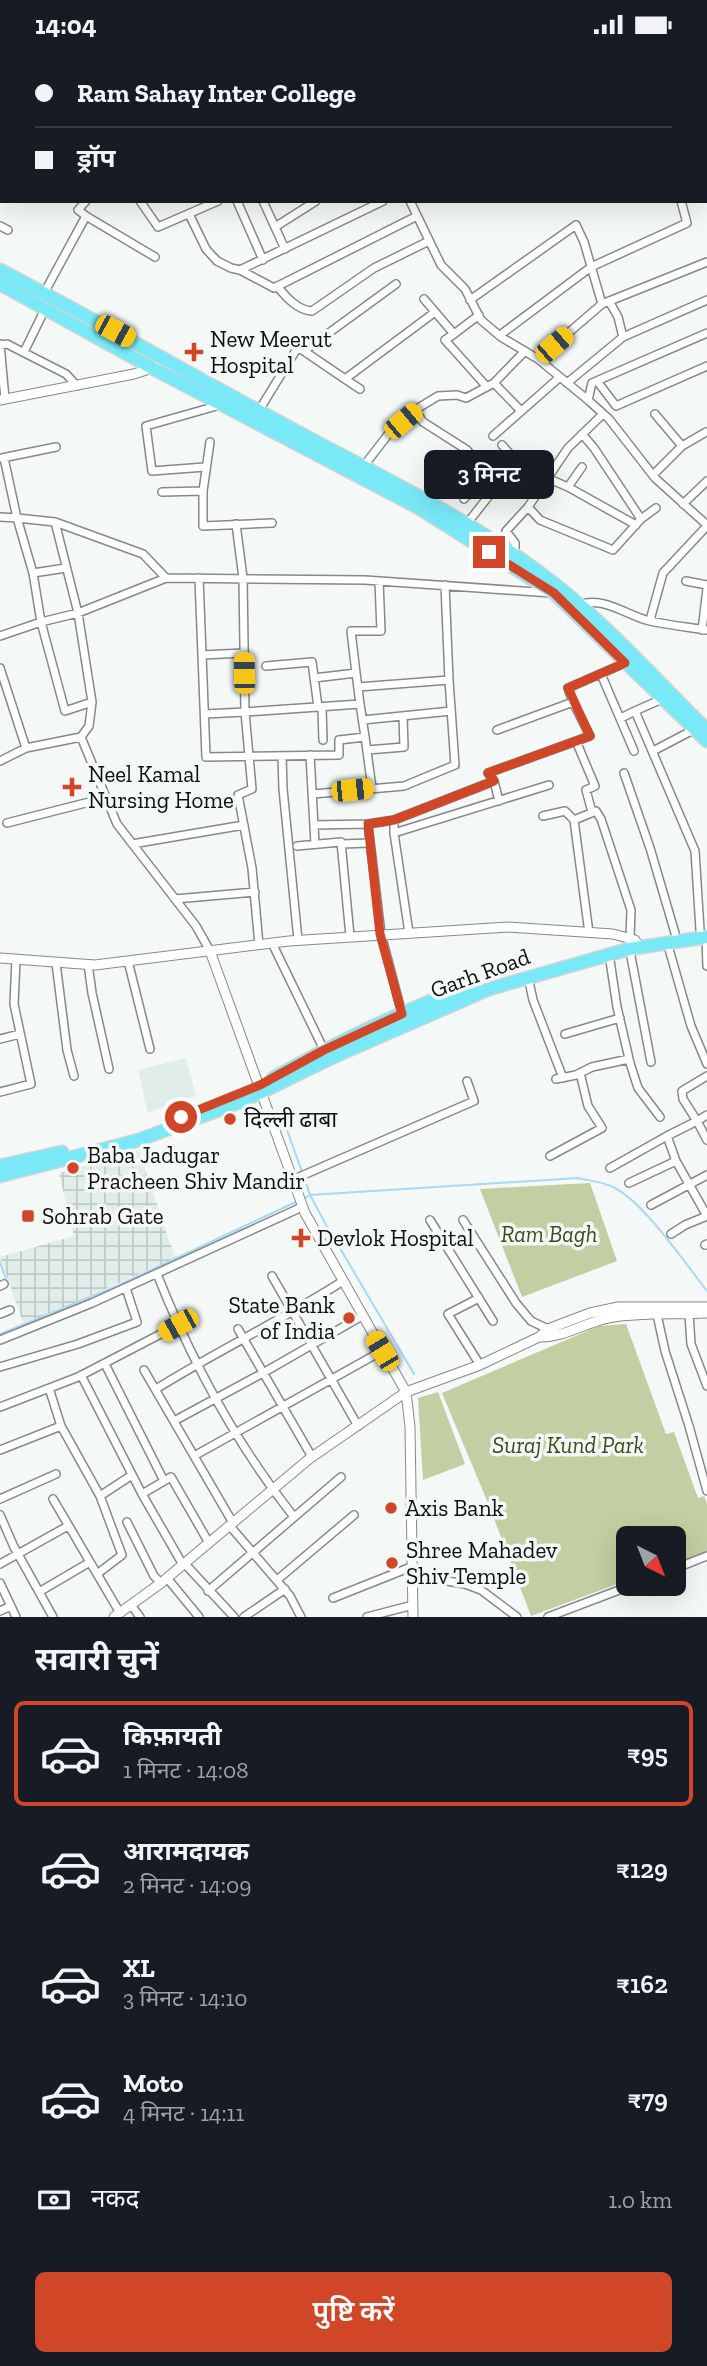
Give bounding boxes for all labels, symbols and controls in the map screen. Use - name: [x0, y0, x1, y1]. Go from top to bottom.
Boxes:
- text: 14:04: [35, 9, 97, 41]
- text: Ram Sahay Inter College: [77, 77, 356, 109]
- text: ड्रॉप: [77, 142, 115, 174]
- car: [92, 312, 139, 350]
- car: [532, 323, 577, 367]
- place label: New Meerut Hospital: [210, 325, 332, 379]
- marker: New Meerut Hospital: [184, 342, 204, 362]
- car: [381, 399, 426, 443]
- callout: 3 मिनट: [424, 451, 554, 499]
- text: 3 मिनट: [457, 460, 521, 488]
- route end: [473, 536, 505, 568]
- car: [234, 652, 255, 694]
- place label: Neel Kamal Nursing Home: [88, 760, 234, 814]
- marker: Neel Kamal Nursing Home: [62, 777, 82, 797]
- car: [331, 777, 374, 803]
- street label: Garh Road: [426, 942, 534, 1004]
- route start: [165, 1101, 197, 1133]
- place label: दिल्ली ढाबा: [244, 1105, 338, 1133]
- marker: दिल्ली ढाबा: [222, 1111, 238, 1127]
- place label: Baba Jadugar Pracheen Shiv Mandir: [87, 1141, 305, 1195]
- marker: Baba Jadugar Pracheen Shiv Mandir: [65, 1160, 81, 1176]
- place label: Sohrab Gate: [42, 1202, 164, 1230]
- marker: Sohrab Gate: [20, 1208, 36, 1224]
- park label: Ram Bagh: [501, 1220, 597, 1248]
- place label: Devlok Hospital: [317, 1224, 474, 1252]
- marker: Devlok Hospital: [291, 1228, 311, 1248]
- place label: State Bank of India: [228, 1291, 335, 1345]
- car: [155, 1306, 202, 1344]
- marker: State Bank of India: [341, 1310, 357, 1326]
- car: [363, 1328, 402, 1374]
- park label: Suraj Kund Park: [492, 1431, 644, 1459]
- place label: Axis Bank: [405, 1494, 504, 1522]
- marker: Axis Bank: [383, 1500, 399, 1516]
- north arrow: [616, 1526, 686, 1596]
- map controls: [616, 1526, 686, 1596]
- place label: Shree Mahadev Shiv Temple: [406, 1536, 558, 1590]
- marker: Shree Mahadev Shiv Temple: [384, 1555, 400, 1571]
- text: सवारी चुनें: [35, 1640, 159, 1678]
- text: किफ़ायती: [123, 1720, 222, 1752]
- icon: car: [39, 1722, 102, 1785]
- text: ₹95: [627, 1738, 668, 1770]
- text: 1 मिनट · 14:08: [123, 1756, 249, 1784]
- text: आरामदायक: [123, 1835, 249, 1867]
- icon: car: [39, 1837, 102, 1900]
- text: ₹129: [616, 1853, 668, 1885]
- text: 2 मिनट · 14:09: [123, 1871, 251, 1899]
- icon: car: [39, 1952, 102, 2015]
- text: XL: [123, 1952, 155, 1984]
- text: ₹162: [616, 1968, 668, 2000]
- text: 3 मिनट · 14:10: [123, 1984, 248, 2012]
- icon: car: [39, 2067, 102, 2130]
- text: Moto: [123, 2067, 183, 2099]
- text: ₹79: [628, 2083, 668, 2115]
- text: 4 मिनट · 14:11: [123, 2099, 244, 2127]
- icon: cash: [35, 2181, 73, 2219]
- text: नकद: [91, 2182, 139, 2214]
- text: 1.0 km: [608, 2186, 672, 2214]
- button: पुष्टि करें: [35, 2272, 672, 2352]

